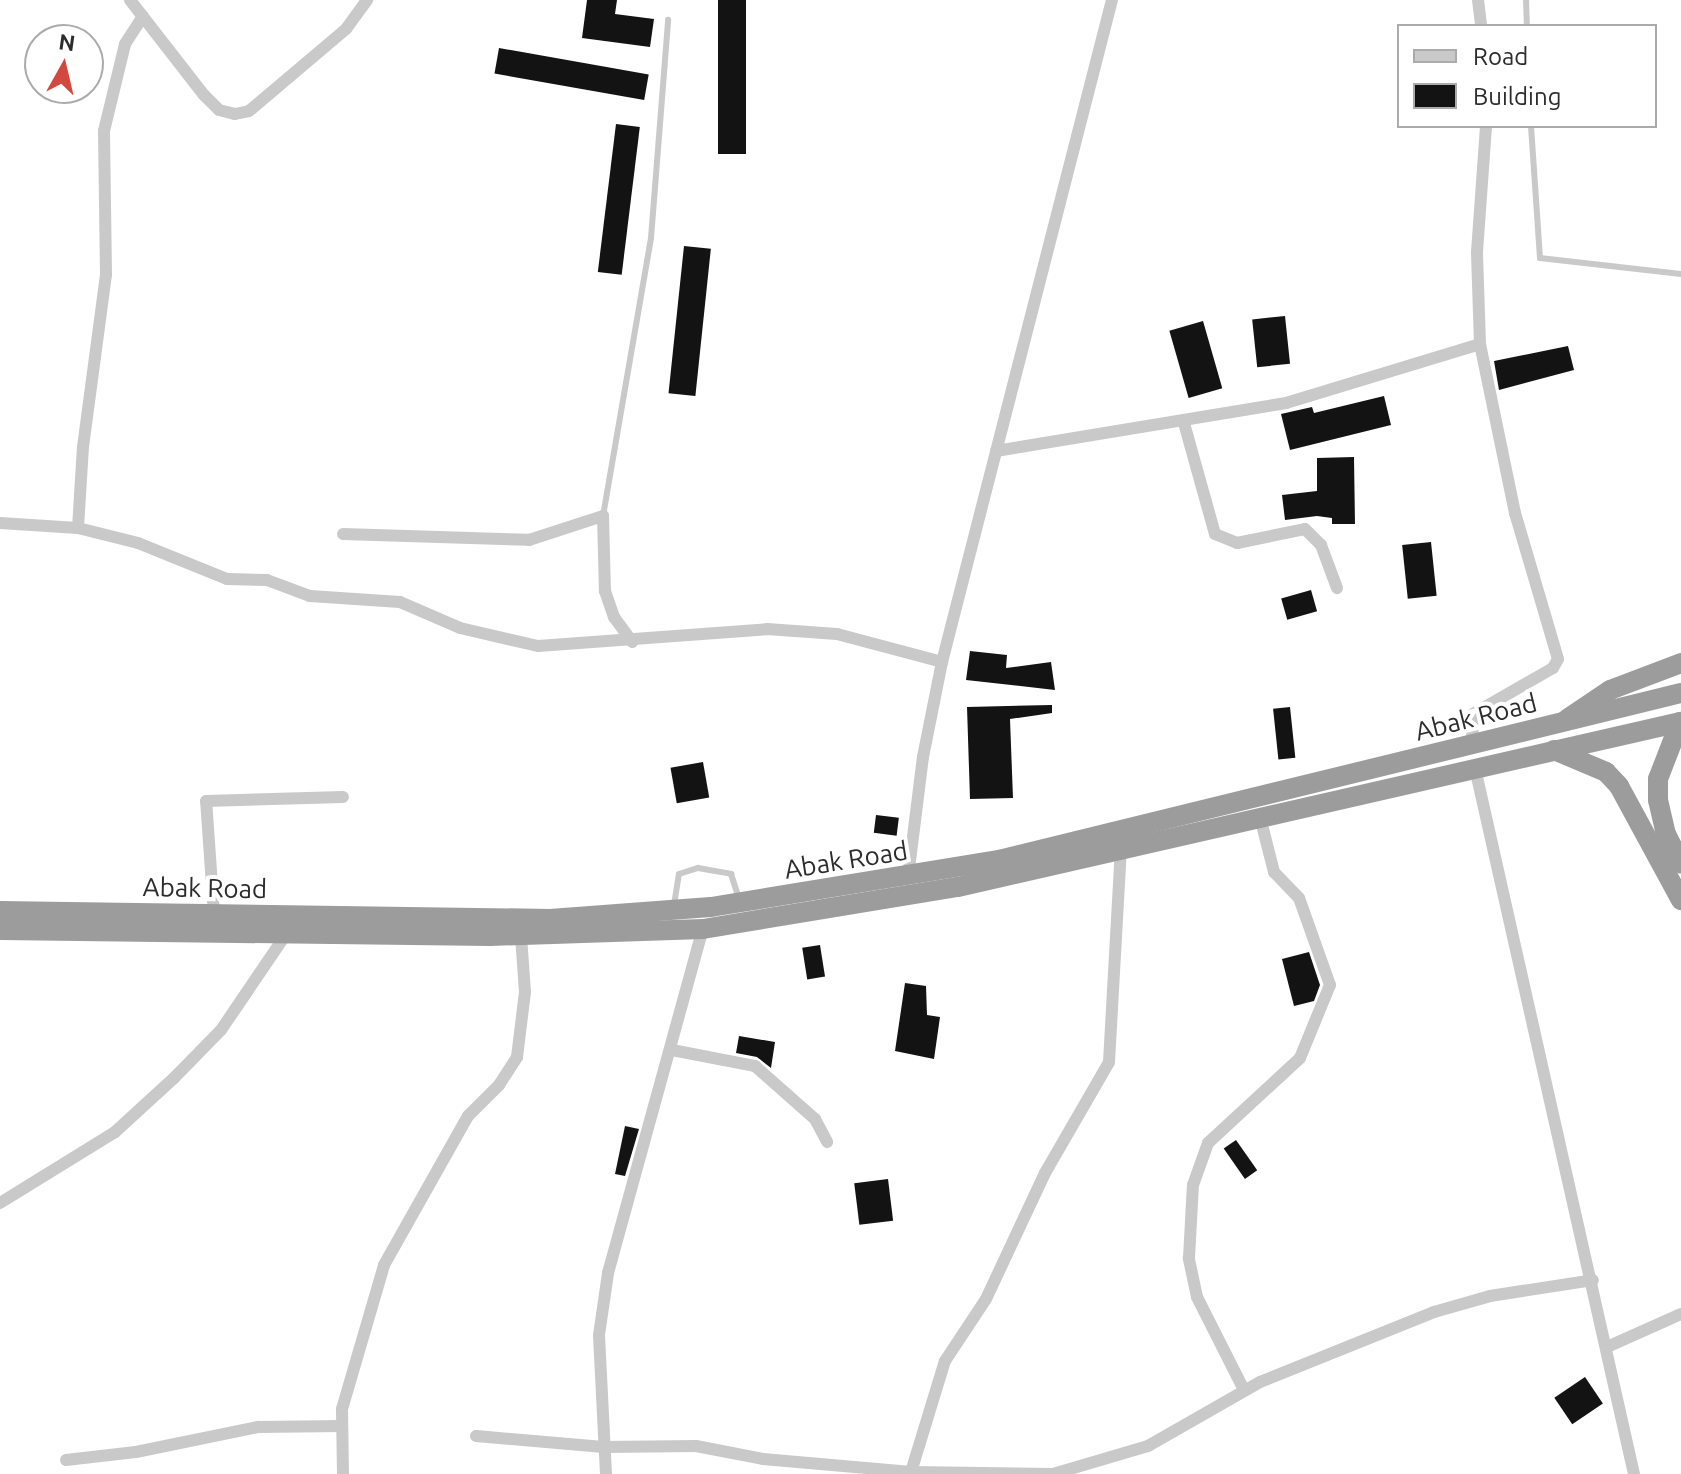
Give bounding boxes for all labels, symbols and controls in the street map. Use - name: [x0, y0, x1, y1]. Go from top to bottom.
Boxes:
- north arrow: [24, 24, 104, 104]
- legend: [1397, 24, 1657, 128]
- text: N: [57, 28, 77, 55]
- text: Road: [1473, 43, 1528, 70]
- text: Building: [1473, 83, 1561, 110]
- street label: Abak Road: [1412, 687, 1540, 747]
- street label: Abak Road: [782, 835, 910, 885]
- street label: Abak Road: [142, 871, 268, 905]

